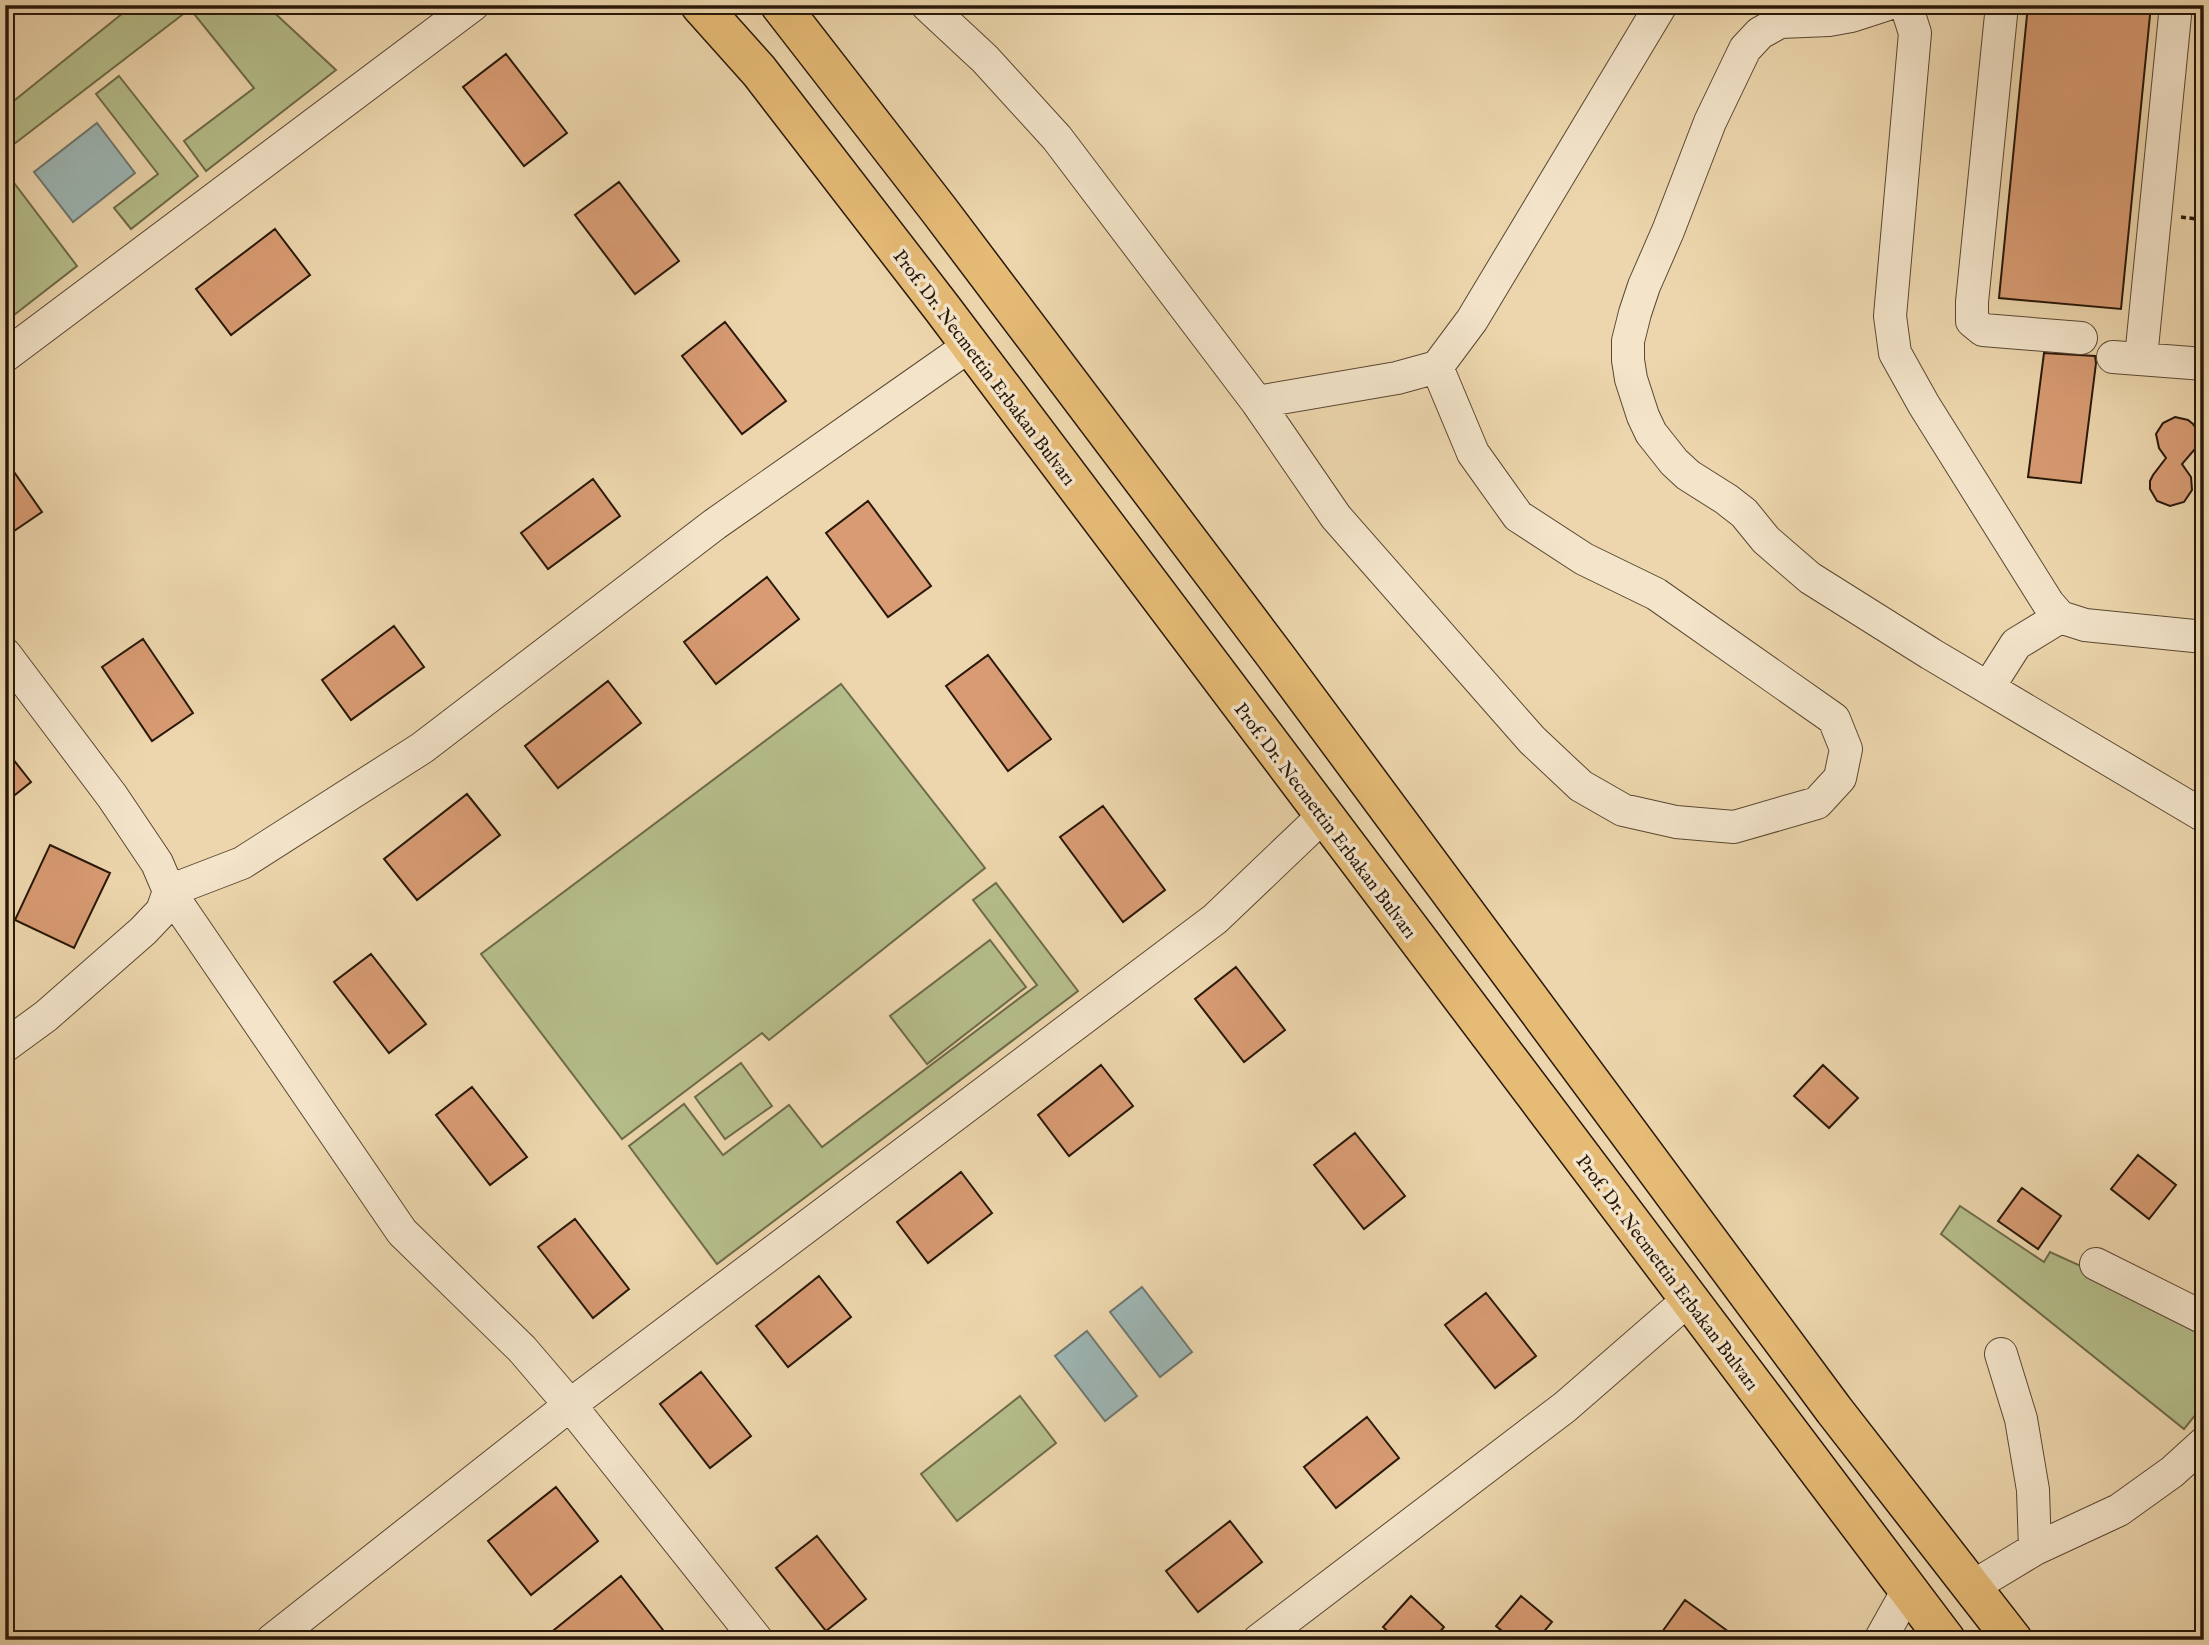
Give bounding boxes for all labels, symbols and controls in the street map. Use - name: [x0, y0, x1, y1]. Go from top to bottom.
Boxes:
- street label: Prof. Dr. Necmettin Erbakan Bulvarı: [887, 245, 1080, 491]
- street label: Prof. Dr. Necmettin Erbakan Bulvarı: [1228, 698, 1421, 944]
- street label: Prof. Dr. Necmettin Erbakan Bulvarı: [1570, 1150, 1763, 1396]

